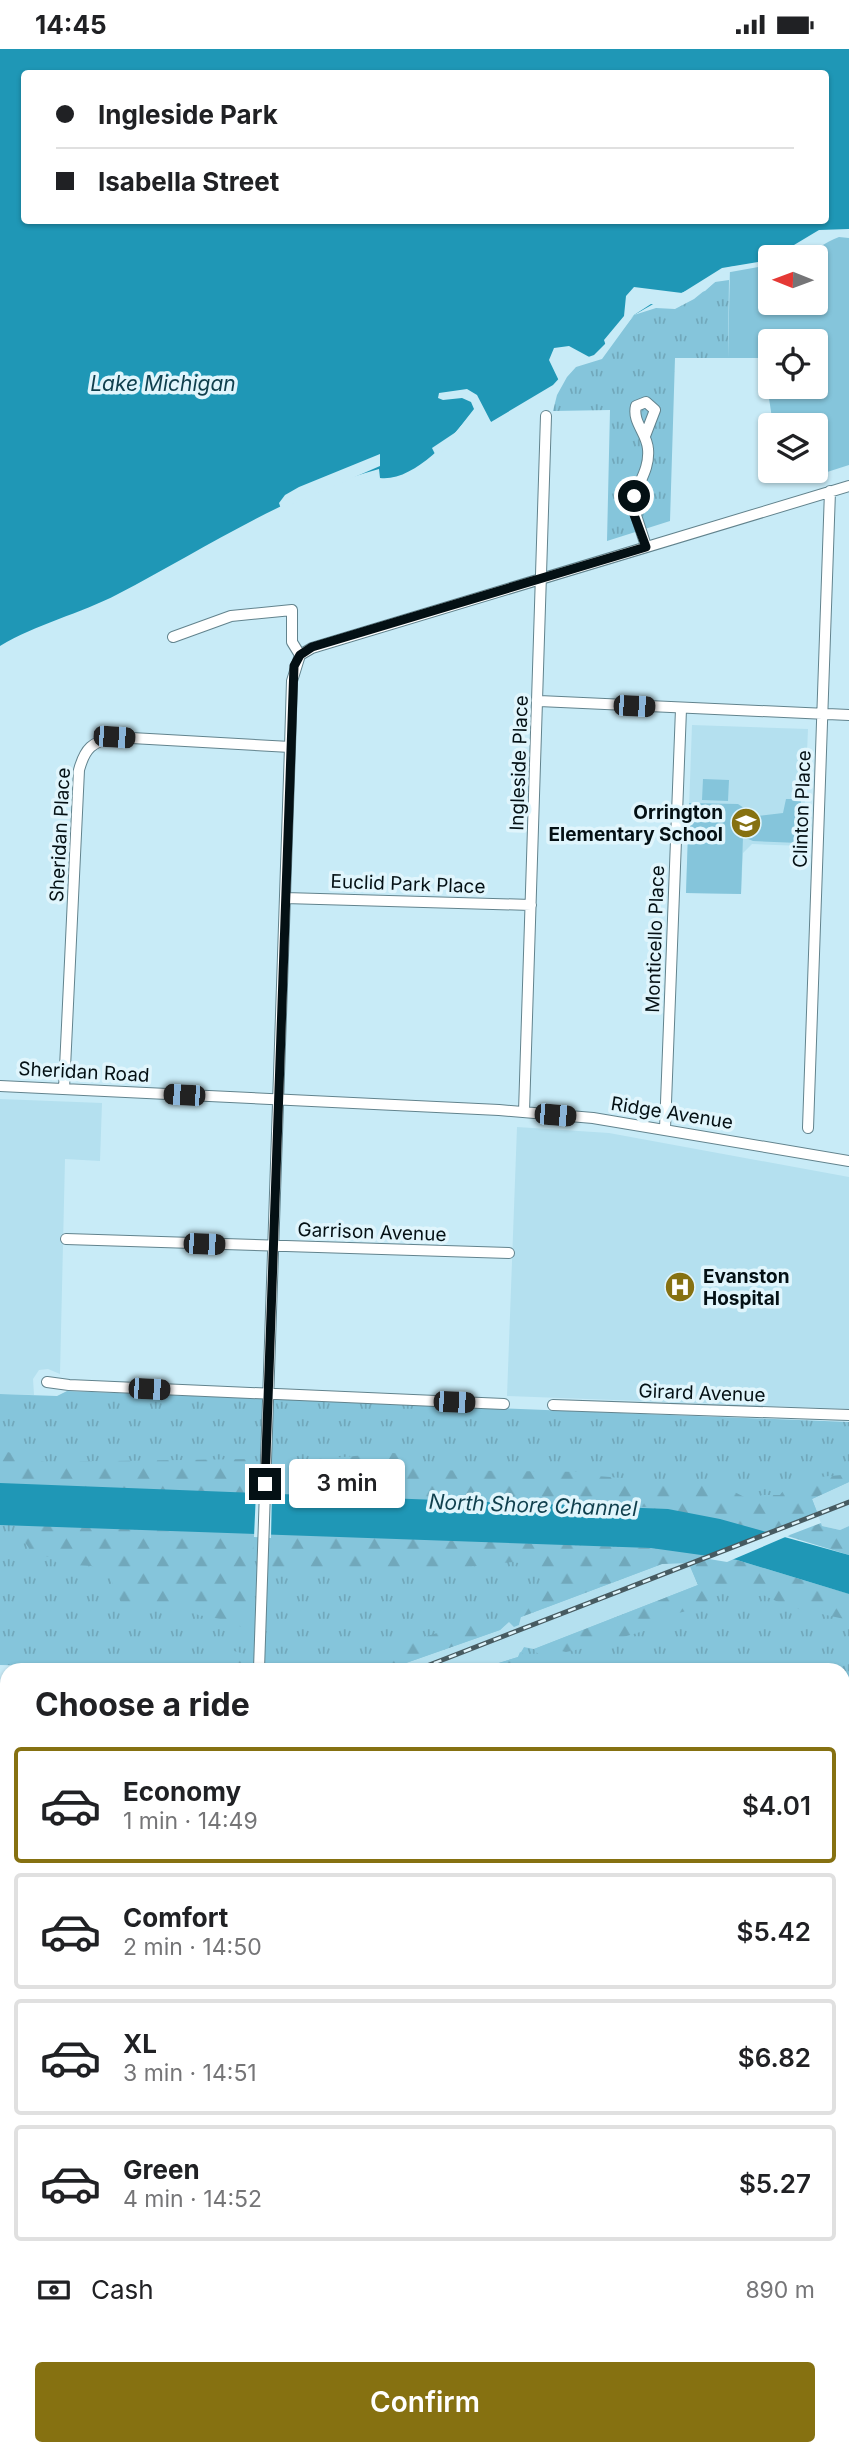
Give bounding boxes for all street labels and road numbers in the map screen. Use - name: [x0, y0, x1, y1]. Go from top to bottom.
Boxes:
- street label: Ingleside Place: [505, 695, 533, 831]
- street label: Clinton Place: [788, 750, 816, 868]
- street label: Sheridan Place: [45, 767, 75, 903]
- street label: Monticello Place: [641, 865, 669, 1013]
- street label: Euclid Park Place: [330, 870, 486, 898]
- street label: Sheridan Road: [18, 1057, 150, 1087]
- street label: Ridge Avenue: [609, 1092, 735, 1134]
- street label: Garrison Avenue: [297, 1218, 447, 1246]
- street label: Girard Avenue: [638, 1379, 766, 1407]

